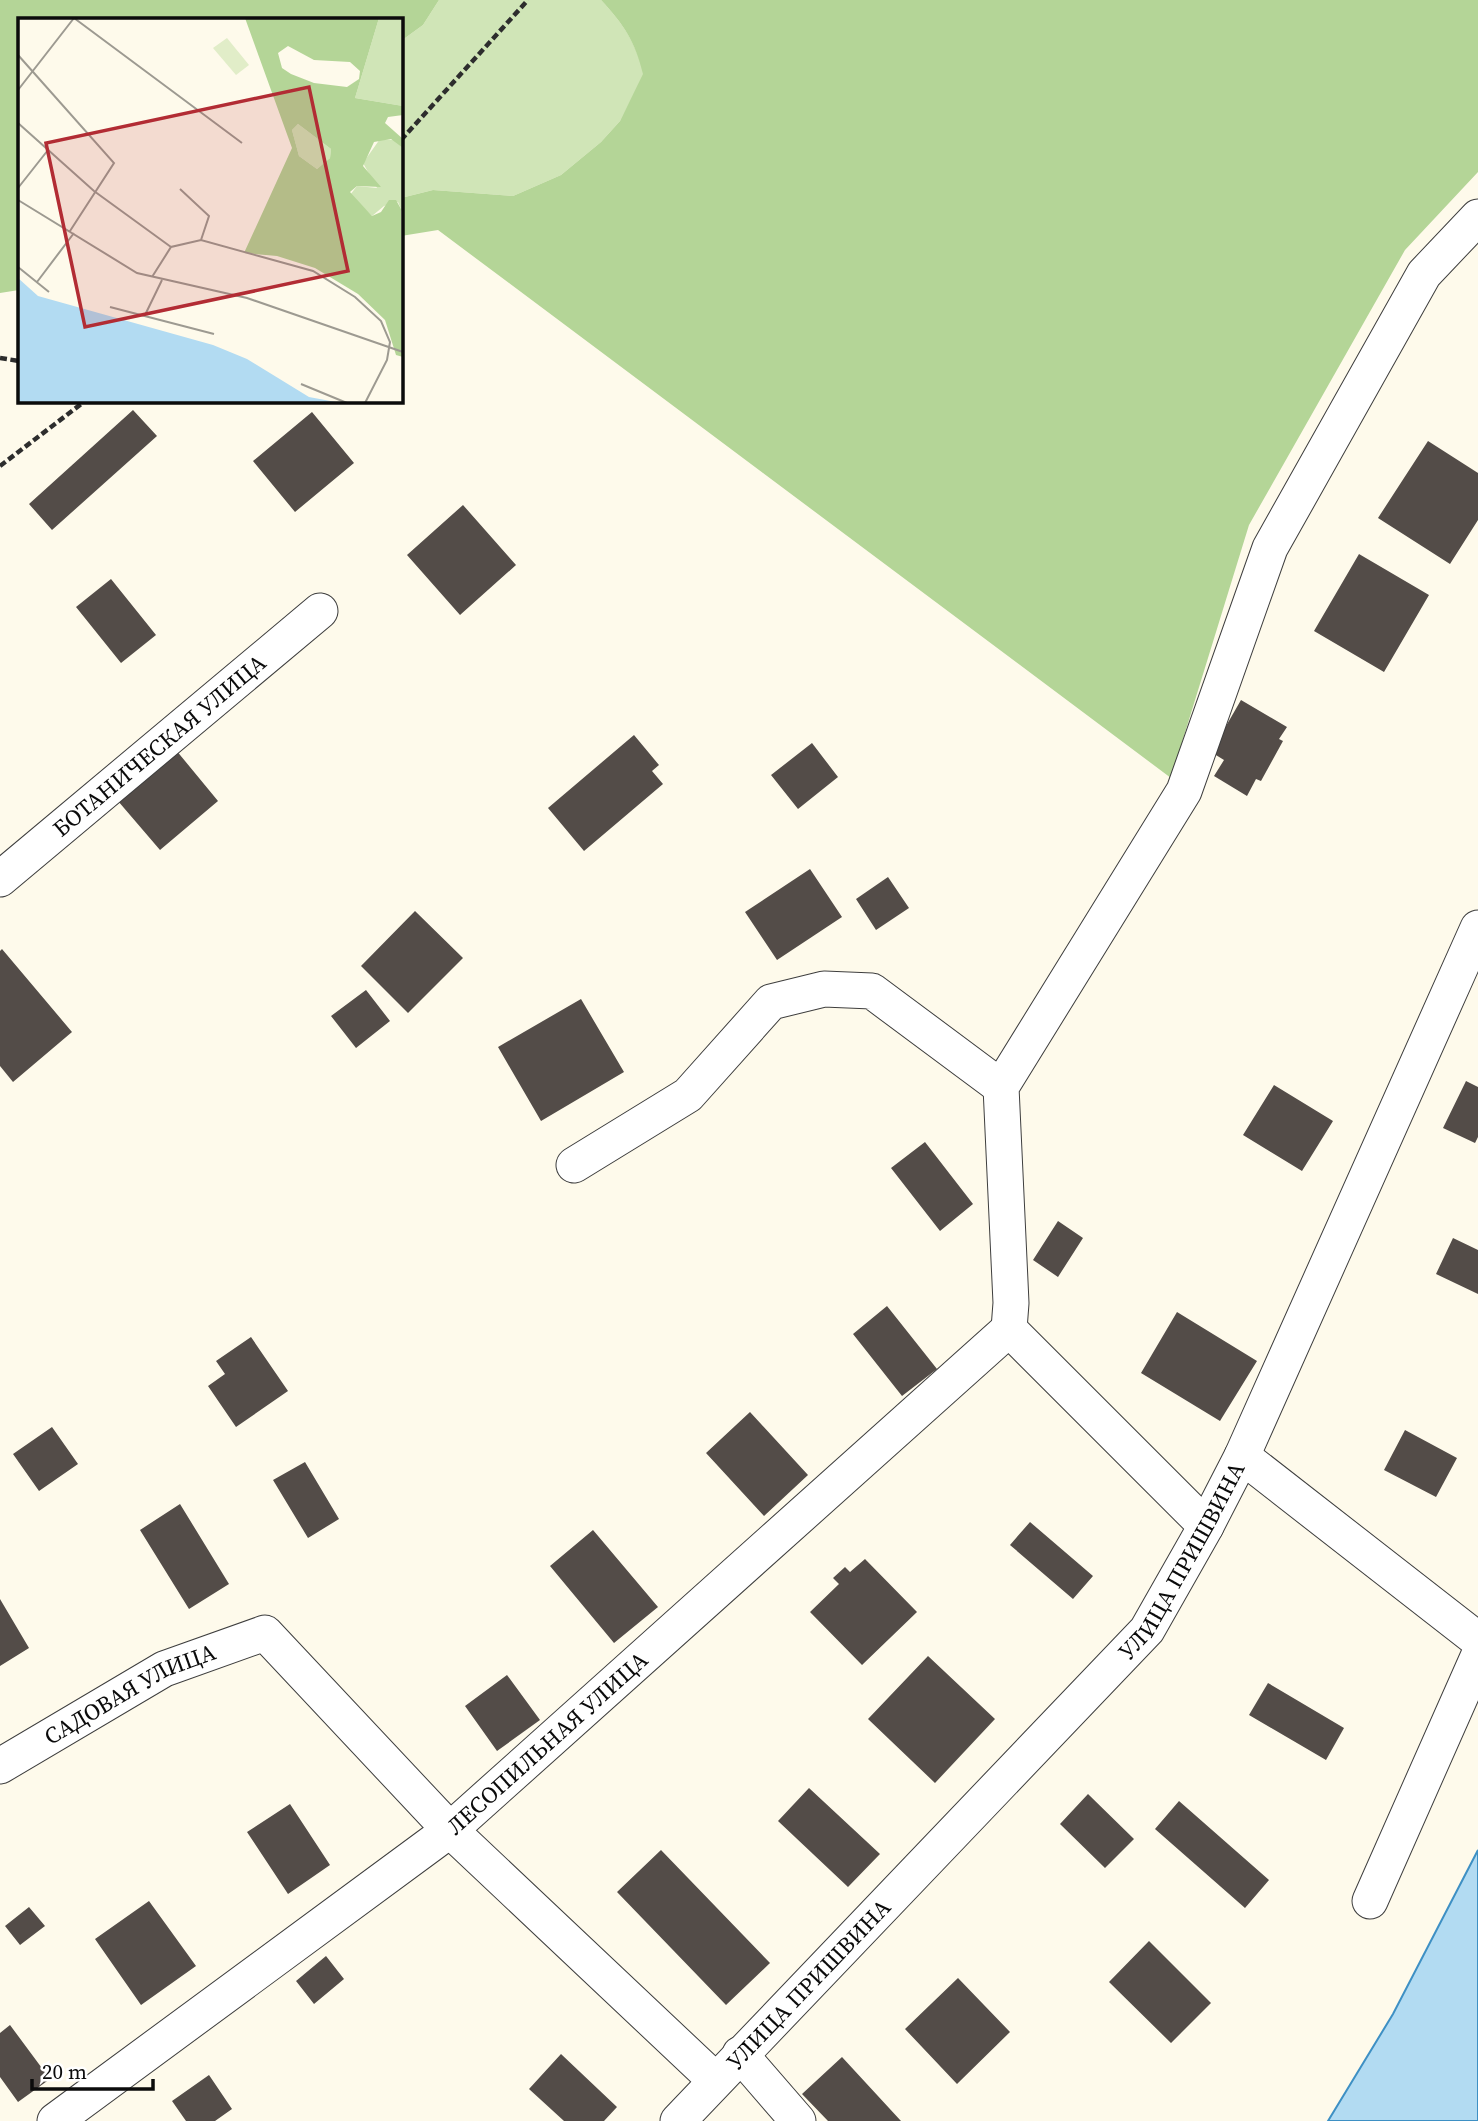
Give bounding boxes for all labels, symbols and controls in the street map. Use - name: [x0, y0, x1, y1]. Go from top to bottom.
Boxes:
- inset map: [18, 18, 402, 402]
- street label: БОТАНИЧЕСКАЯ УЛИЦА: [46, 646, 274, 844]
- street label: УЛИЦА ПРИШВИНА: [1111, 1456, 1253, 1667]
- street label: САДОВАЯ УЛИЦА: [38, 1636, 221, 1752]
- street label: ЛЕСОПИЛЬНАЯ УЛИЦА: [439, 1644, 655, 1842]
- street label: УЛИЦА ПРИШВИНА: [719, 1891, 898, 2077]
- scale bar: [32, 2048, 152, 2092]
- text: 20 m: [42, 2057, 87, 2086]

